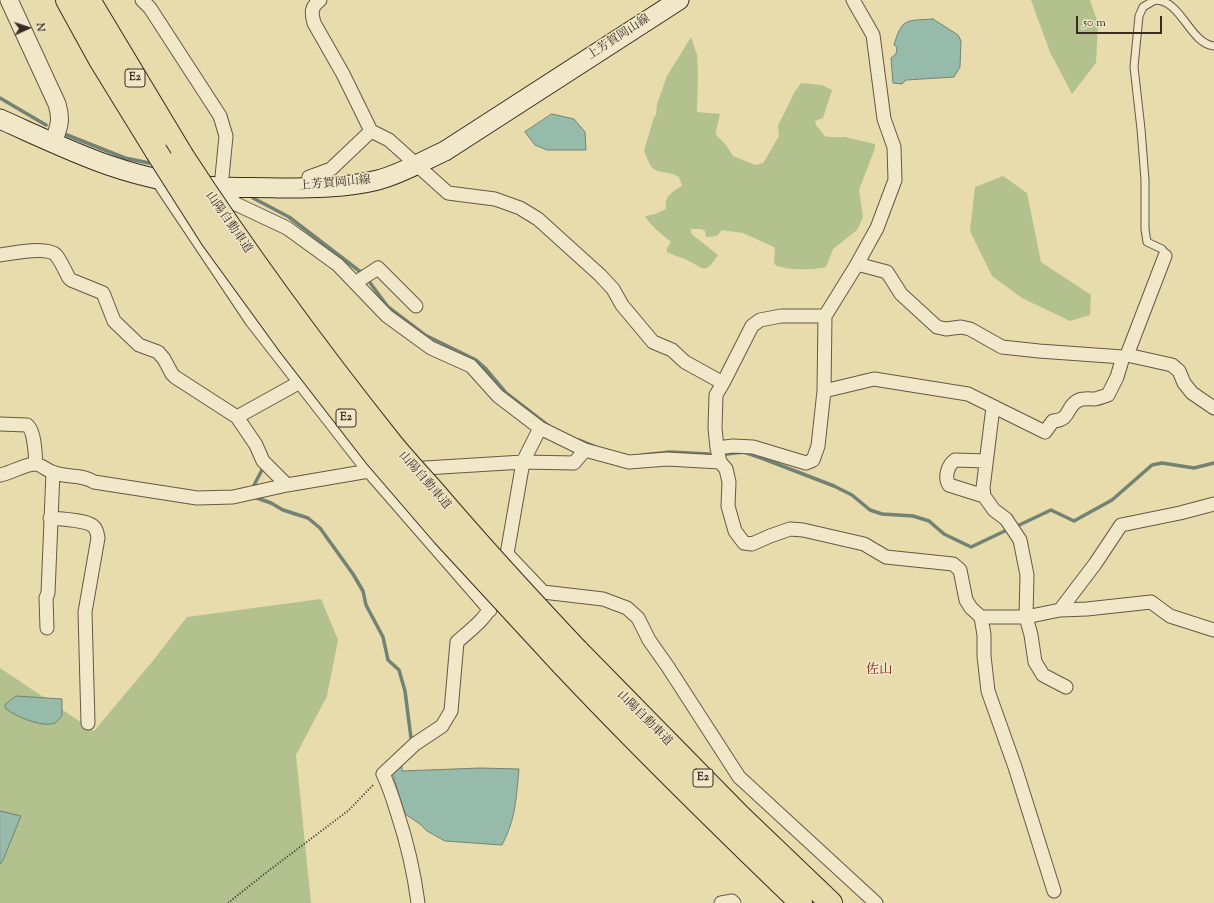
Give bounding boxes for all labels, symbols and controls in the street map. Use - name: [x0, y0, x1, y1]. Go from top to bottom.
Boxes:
- north arrow: [8, 8, 48, 48]
- scale bar: [1078, 8, 1164, 34]
- street label: 上芳賀岡山線: [585, 12, 653, 64]
- text: 50 m: [1083, 14, 1106, 32]
- text: N: [32, 23, 48, 32]
- road number: E2: [125, 69, 145, 87]
- street label: 上芳賀岡山線: [299, 174, 371, 194]
- street label: 山陽自動車道: [201, 189, 255, 257]
- road number: E2: [336, 409, 356, 427]
- street label: 山陽自動車道: [395, 449, 453, 513]
- district label: 佐山: [866, 663, 892, 679]
- street label: 山陽自動車道: [613, 688, 675, 750]
- road number: E2: [693, 769, 713, 787]

